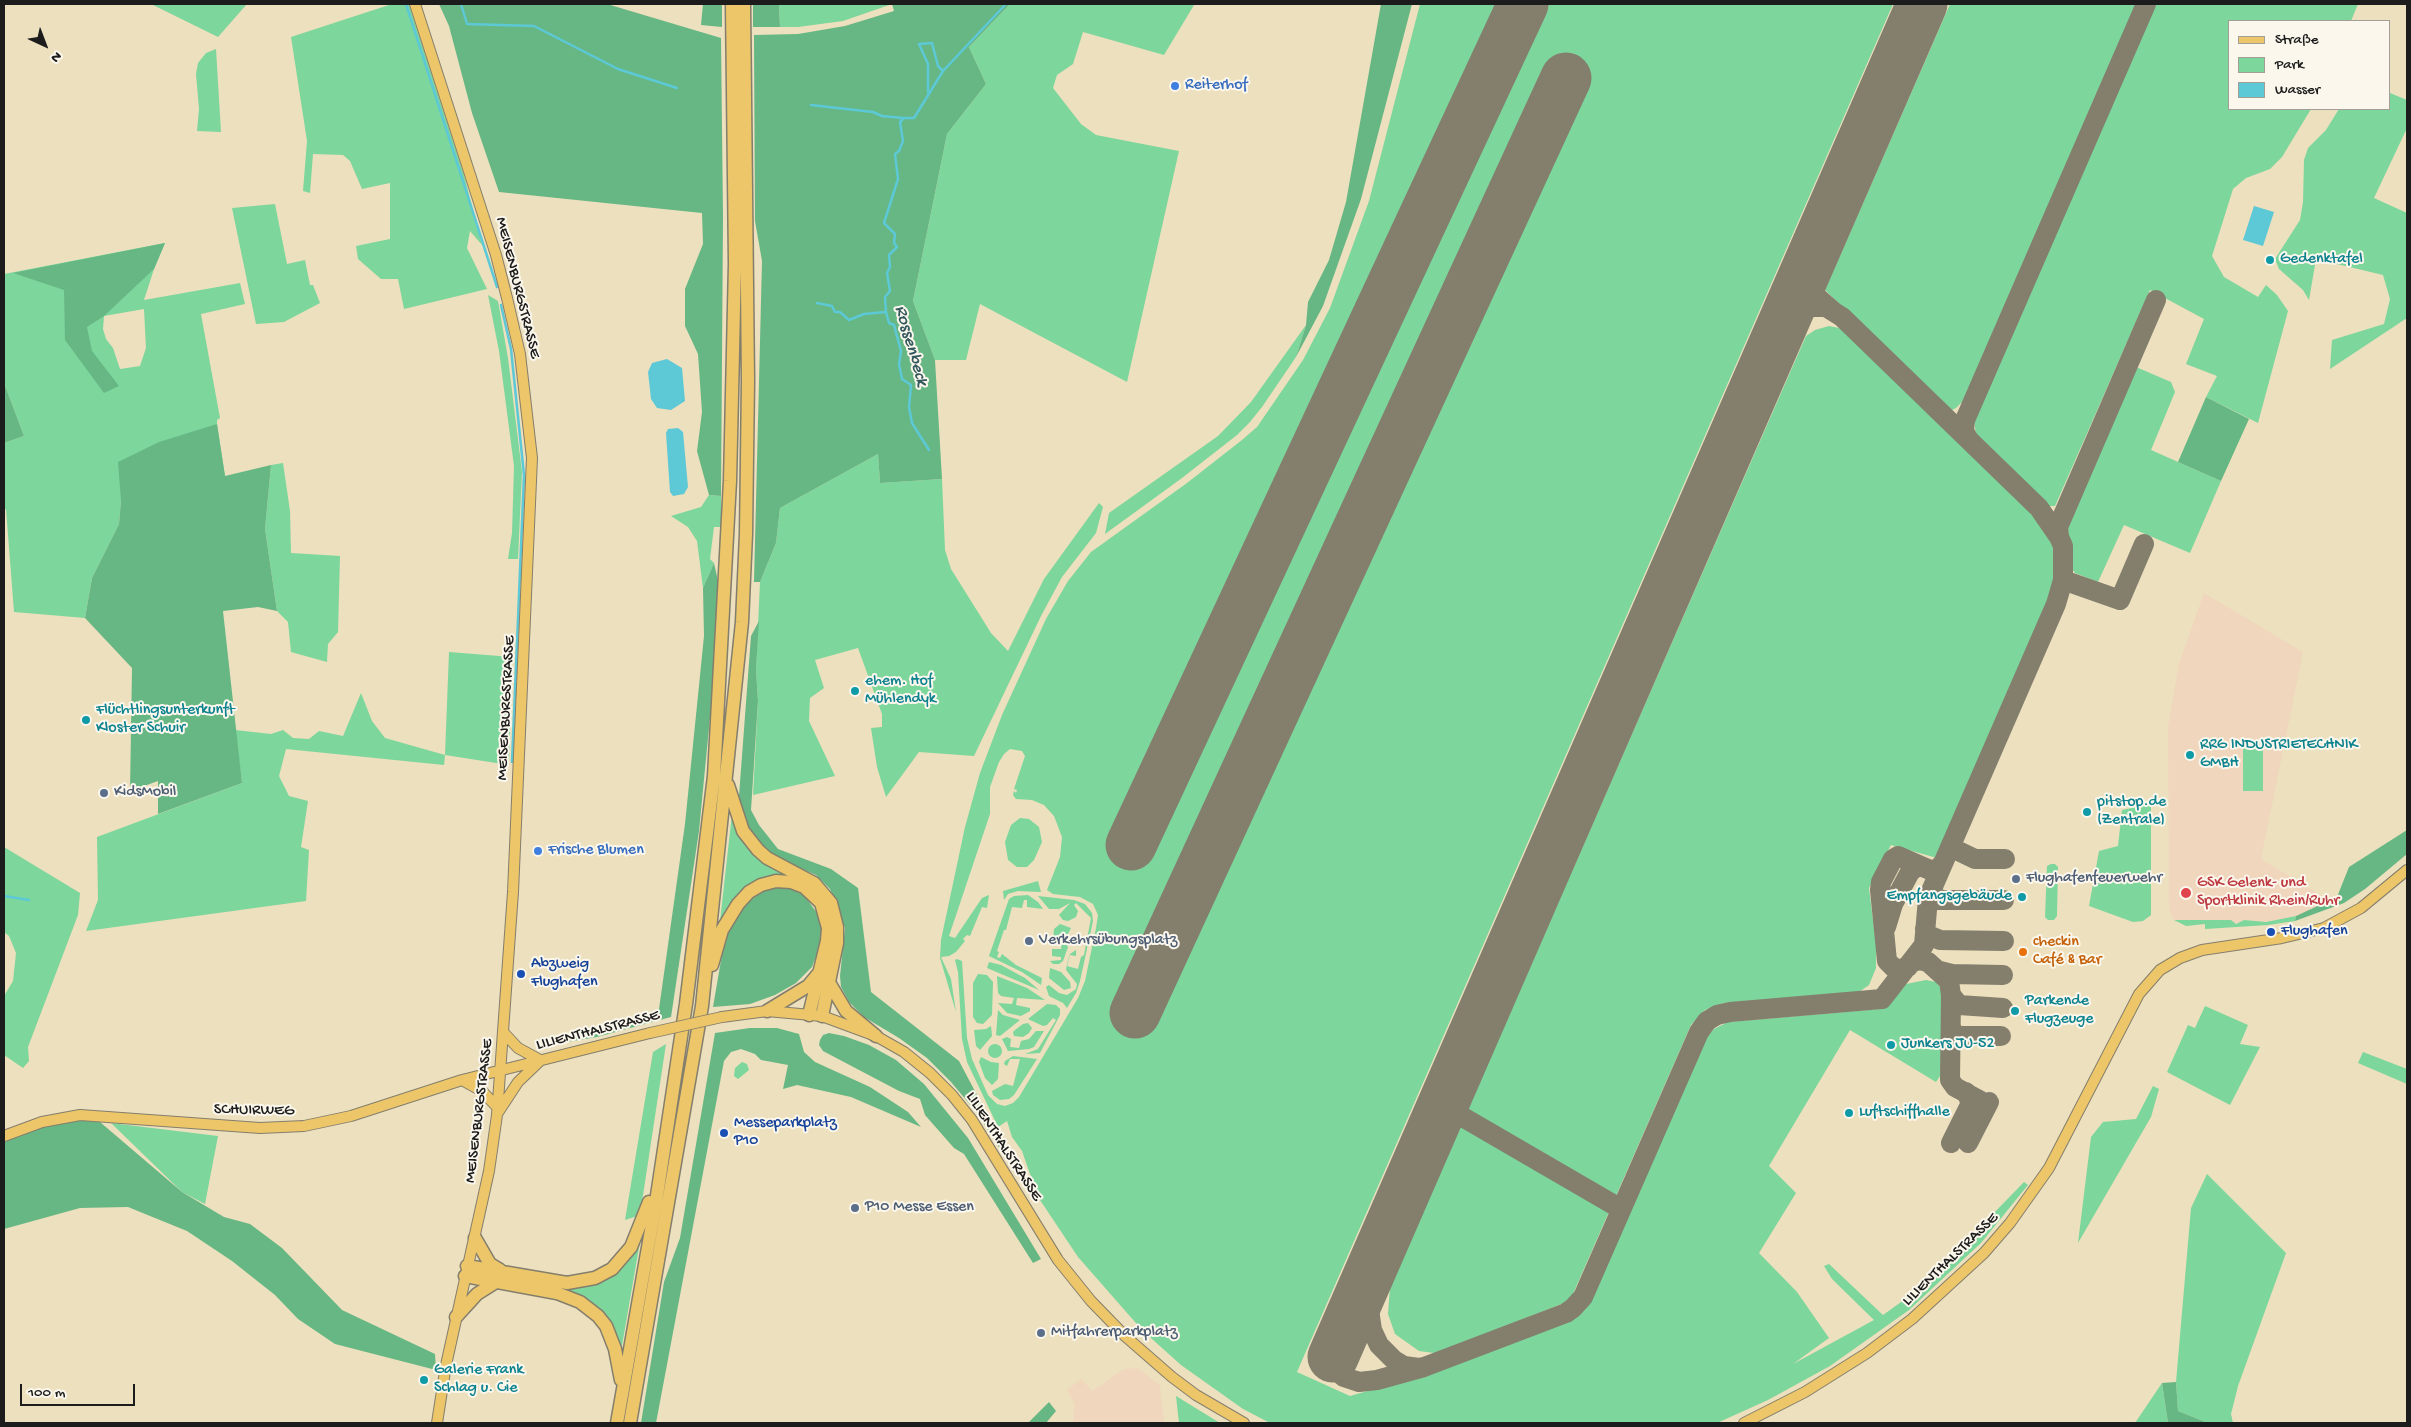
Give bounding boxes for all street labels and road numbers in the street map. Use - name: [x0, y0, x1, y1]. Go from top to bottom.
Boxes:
- street label: MEISENBURGSTRASSE: [490, 215, 544, 361]
- street label: MEISENBURGSTRASSE: [494, 635, 520, 781]
- street label: LILIENTHALSTRASSE: [534, 1006, 662, 1056]
- street label: MEISENBURGSTRASSE: [462, 1038, 498, 1184]
- street label: LILIENTHALSTRASSE: [960, 1089, 1046, 1205]
- street label: SCHUIRWEG: [214, 1101, 294, 1121]
- street label: LILIENTHALSTRASSE: [1899, 1209, 2003, 1311]

